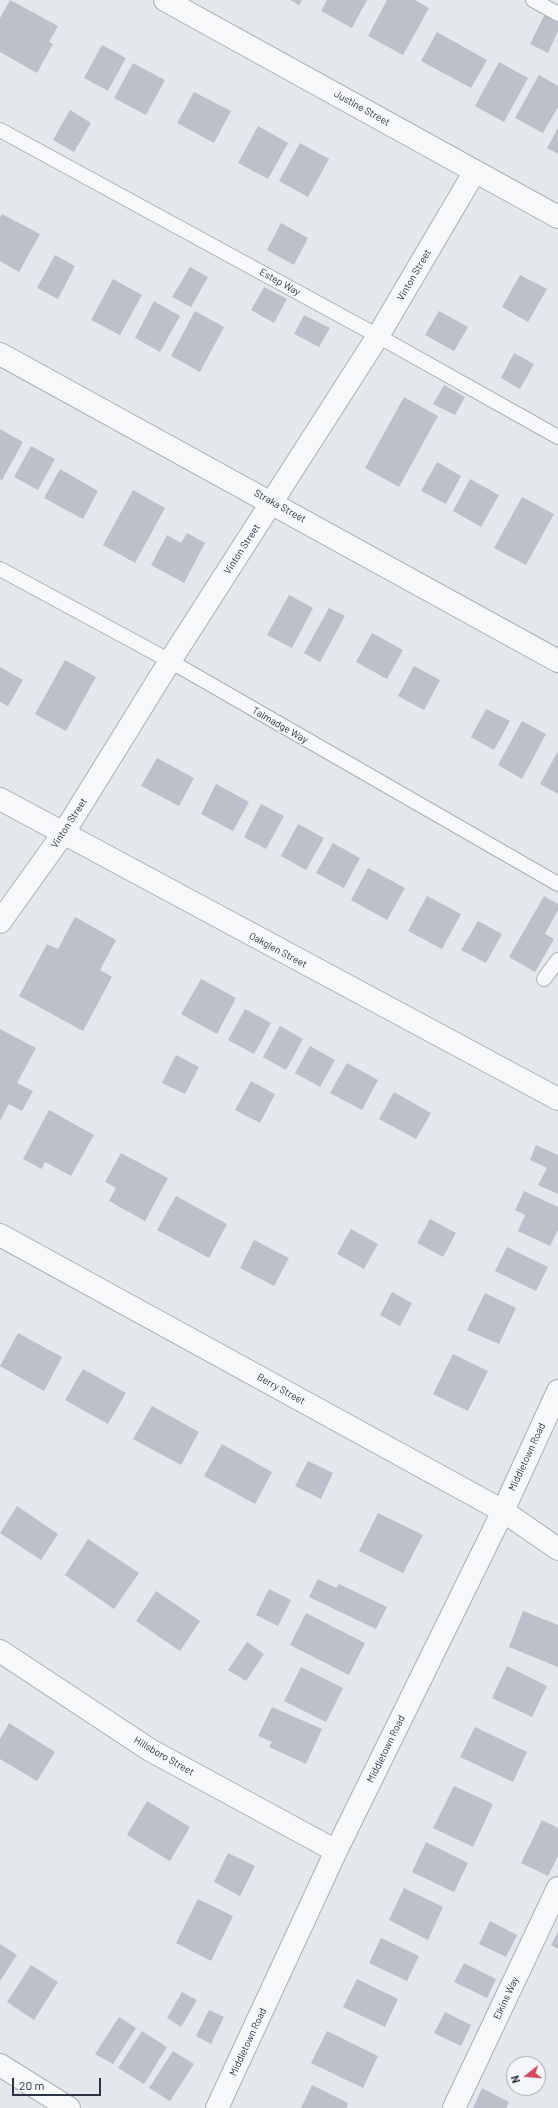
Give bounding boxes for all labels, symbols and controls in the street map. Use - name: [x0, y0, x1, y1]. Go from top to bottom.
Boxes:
- street label: Justine Street: [332, 88, 392, 128]
- street label: Vinton Street: [394, 247, 434, 303]
- street label: Estep Way: [257, 266, 303, 298]
- street label: Straka Street: [252, 487, 308, 525]
- street label: Vinton Street: [221, 522, 263, 576]
- street label: Talmadge Way: [250, 704, 310, 746]
- street label: Vinton Street: [48, 796, 90, 850]
- street label: Oakglen Street: [247, 930, 309, 970]
- street label: Berry Street: [255, 1371, 307, 1407]
- street label: Middletown Road: [506, 1421, 548, 1493]
- street label: Middletown Road: [364, 1713, 408, 1785]
- street label: Hillsboro Street: [132, 1734, 196, 1778]
- street label: Elkins Way: [491, 1975, 521, 2021]
- street label: Middletown Road: [227, 2006, 269, 2078]
- north arrow: [506, 2056, 546, 2096]
- scale bar: [14, 2070, 103, 2096]
- text: N: [508, 2074, 522, 2085]
- text: 20 m: [19, 2078, 45, 2092]

